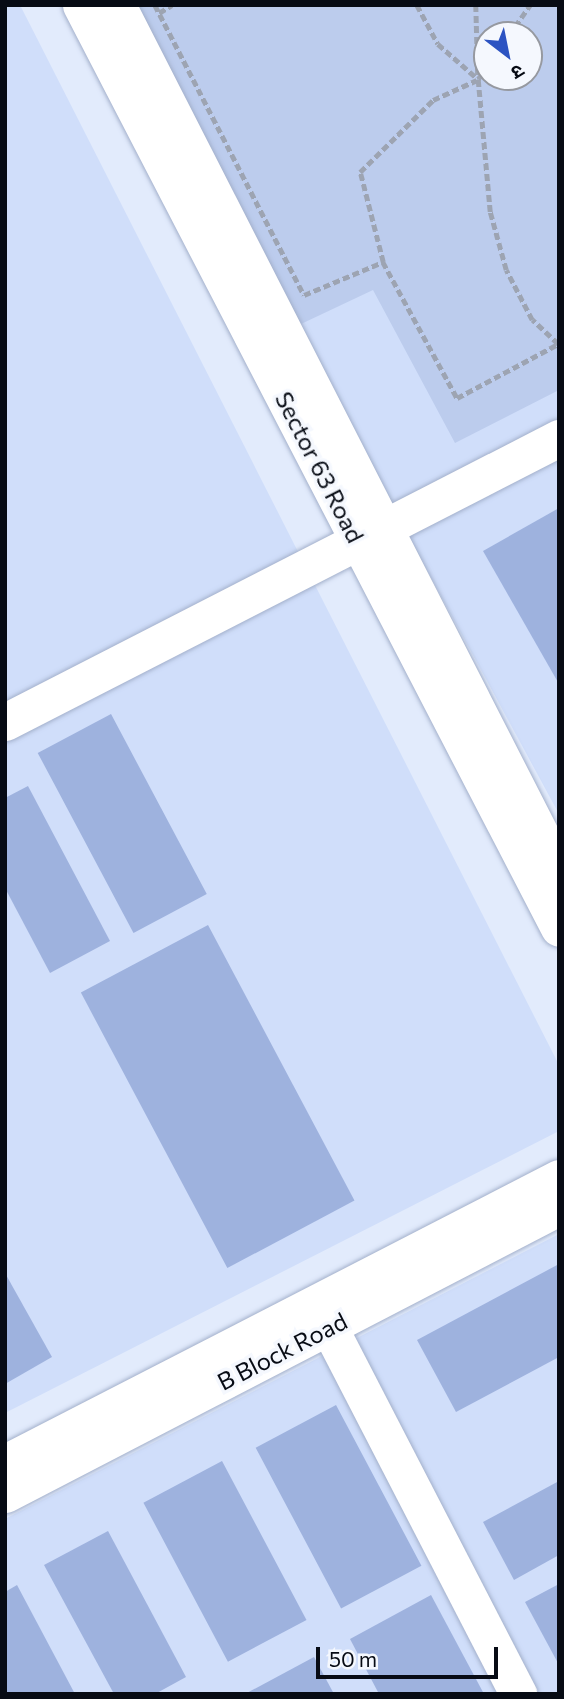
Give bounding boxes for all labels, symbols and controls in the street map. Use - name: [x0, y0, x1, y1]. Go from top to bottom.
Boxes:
- north arrow: [473, 21, 543, 91]
- text: उ: [508, 60, 529, 85]
- street label: Sector 63 Road: [270, 387, 370, 547]
- street label: B Block Road: [212, 1306, 352, 1396]
- scale bar: [319, 1632, 501, 1676]
- text: 50 m: [329, 1646, 377, 1671]

